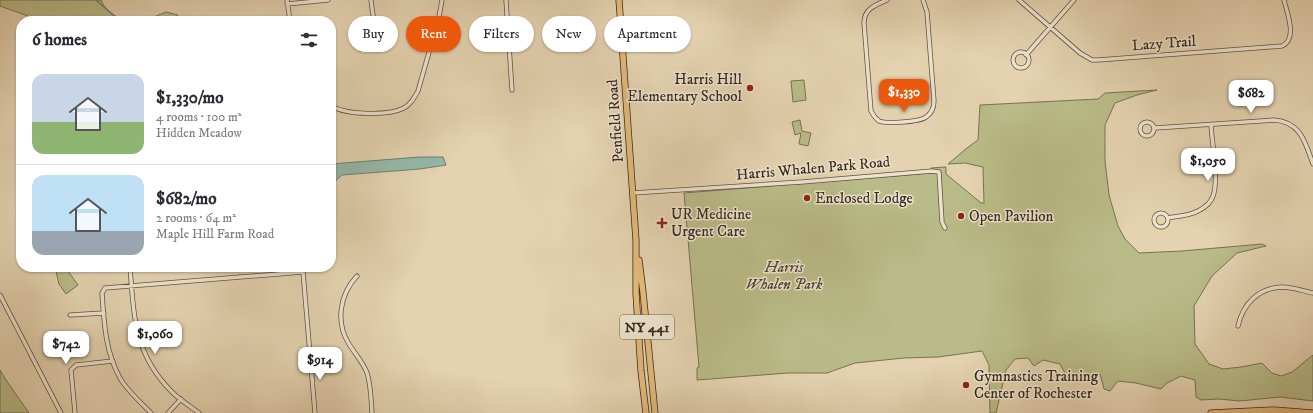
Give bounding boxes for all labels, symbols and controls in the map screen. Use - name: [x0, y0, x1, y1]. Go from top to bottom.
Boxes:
- chip: Buy: [348, 16, 398, 52]
- chip: Rent: [406, 16, 461, 52]
- chip: Filters: [469, 16, 534, 52]
- chip: New: [542, 16, 596, 52]
- chip: Apartment: [604, 16, 691, 52]
- text: 6 homes: [32, 29, 87, 51]
- icon: filters: [298, 29, 320, 51]
- street label: Lazy Trail: [1131, 32, 1197, 55]
- place label: Harris Hill Elementary School: [627, 70, 742, 106]
- street label: Penfield Road: [603, 78, 628, 163]
- pin: $1,330: [871, 79, 937, 113]
- pin: $682: [1227, 80, 1275, 114]
- marker: Harris Hill Elementary School: [745, 83, 755, 93]
- text: $1,330: [888, 84, 920, 100]
- text: $682: [1238, 85, 1264, 101]
- text: $1,330/mo: [156, 87, 224, 109]
- icon: home: [64, 90, 112, 138]
- text: 4 rooms · 100 m²: [156, 109, 242, 125]
- text: Hidden Meadow: [156, 125, 242, 141]
- pin: $1,050: [1175, 148, 1241, 182]
- street label: Harris Whalen Park Road: [735, 152, 891, 185]
- text: $1,050: [1190, 153, 1226, 169]
- text: $682/mo: [156, 188, 217, 210]
- place label: Enclosed Lodge: [815, 189, 913, 208]
- icon: home: [64, 191, 112, 239]
- marker: Enclosed Lodge: [802, 193, 812, 203]
- place label: UR Medicine Urgent Care: [671, 205, 751, 241]
- place label: Open Pavilion: [969, 207, 1054, 226]
- text: 2 rooms · 64 m²: [156, 210, 236, 226]
- marker: Open Pavilion: [956, 211, 966, 221]
- marker: UR Medicine Urgent Care: [656, 217, 668, 229]
- text: Maple Hill Farm Road: [156, 226, 274, 242]
- park label: Harris Whalen Park: [746, 258, 823, 294]
- road number: NY 441: [620, 315, 674, 339]
- pin: $1,060: [122, 321, 188, 355]
- text: $1,060: [137, 326, 173, 342]
- pin: $742: [42, 331, 90, 365]
- text: $742: [52, 336, 80, 352]
- pin: $914: [296, 347, 344, 381]
- text: $914: [307, 352, 333, 368]
- place label: Gymnastics Training Center of Rochester: [974, 367, 1099, 403]
- marker: Gymnastics Training Center of Rochester: [961, 380, 971, 390]

